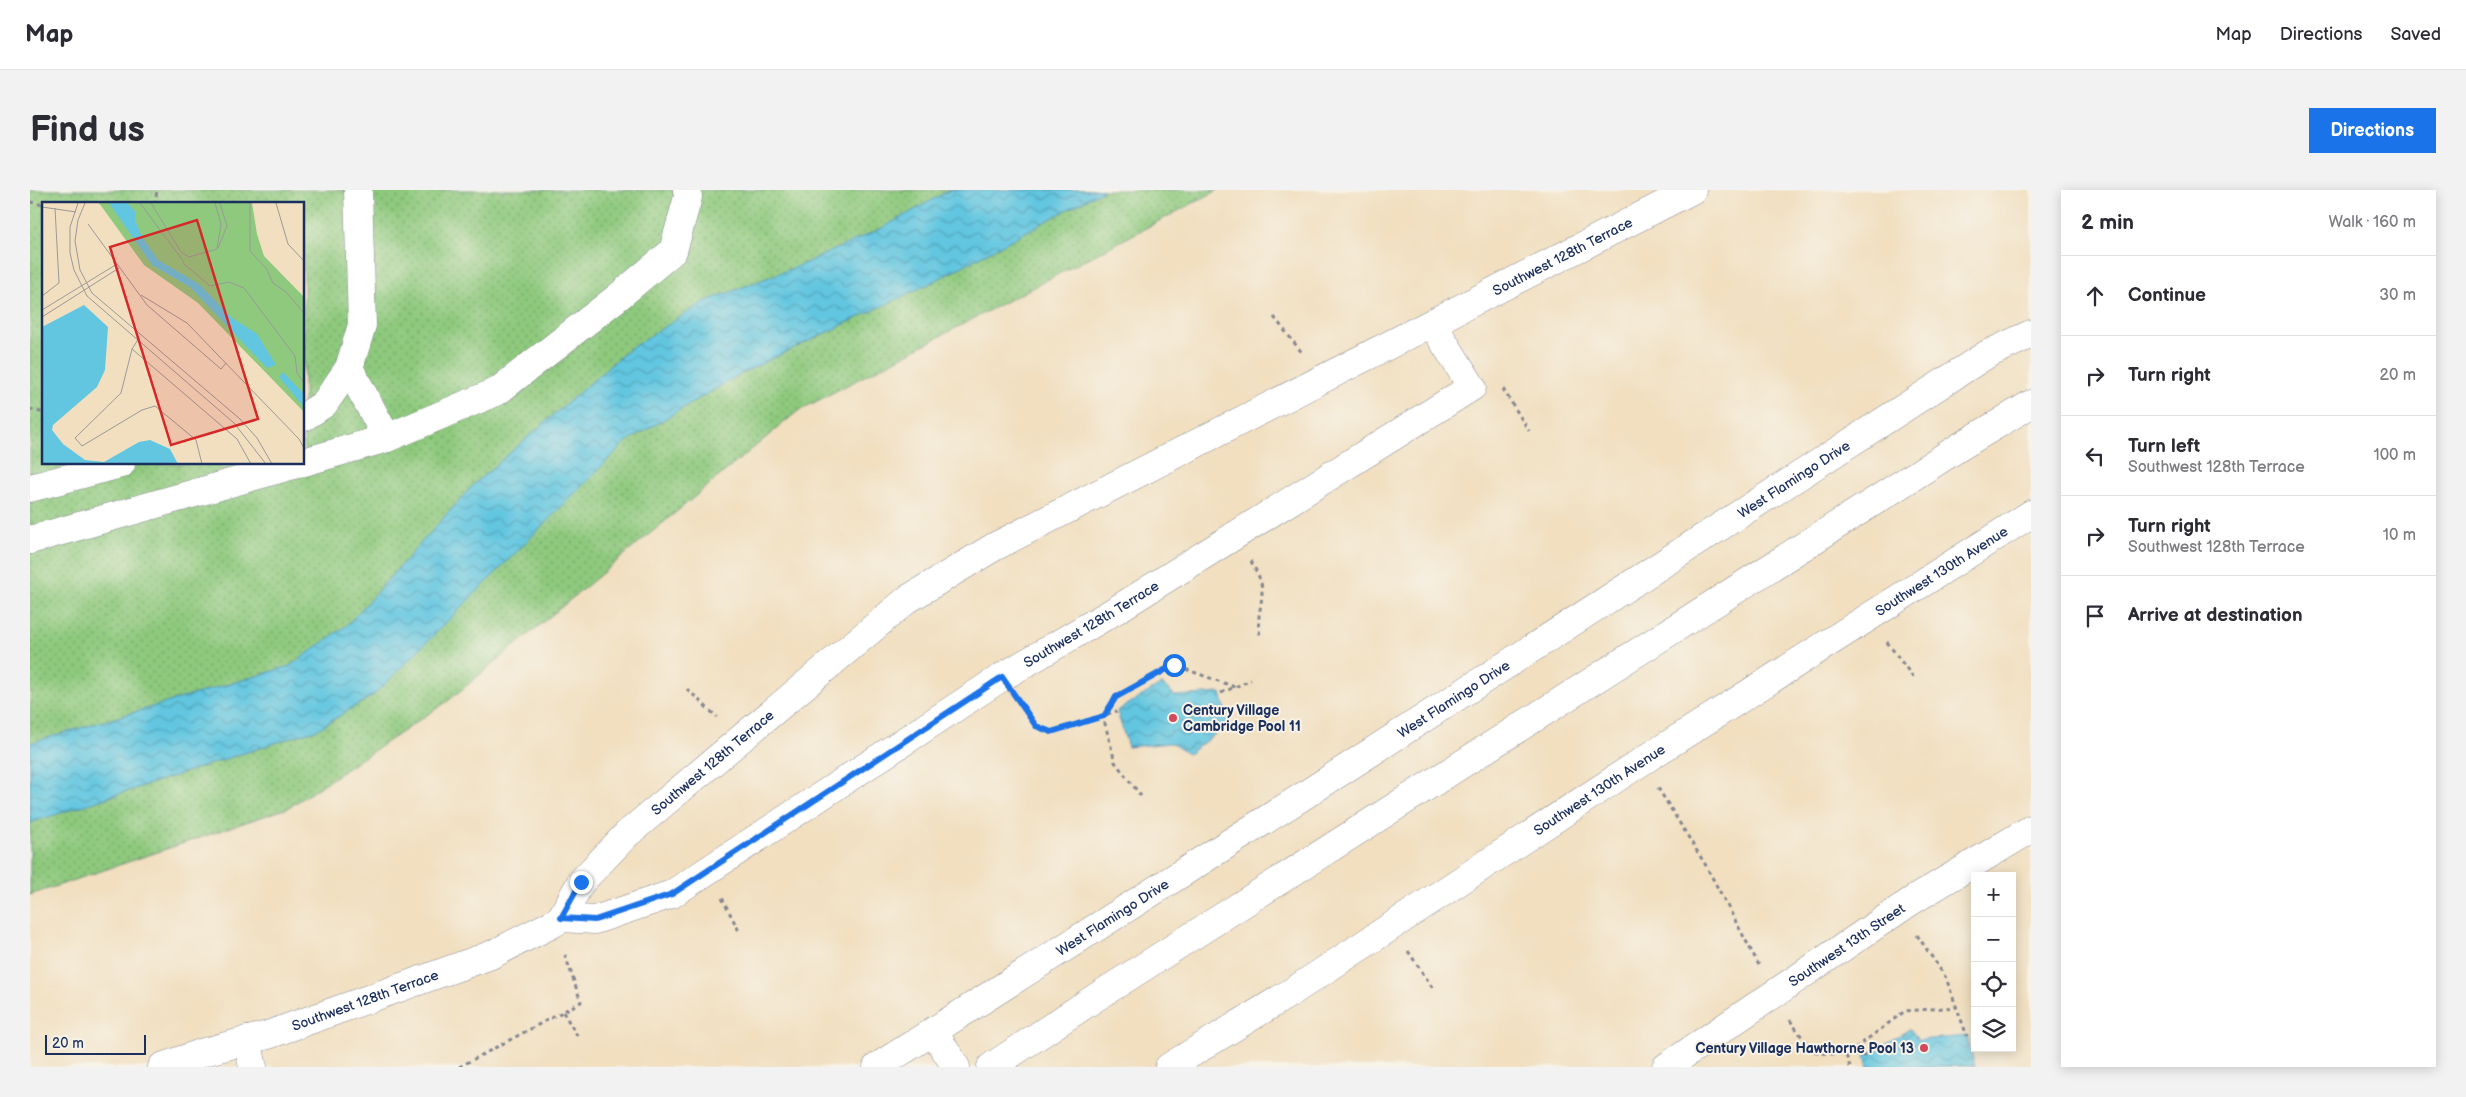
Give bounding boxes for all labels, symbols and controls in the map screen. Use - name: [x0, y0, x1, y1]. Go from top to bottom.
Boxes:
- text: Map: [25, 20, 73, 49]
- text: Map: [2216, 24, 2252, 45]
- text: Directions: [2280, 24, 2362, 45]
- text: Saved: [2390, 24, 2441, 45]
- button: Directions: [2309, 108, 2436, 153]
- text: Find us: [30, 109, 145, 152]
- inset map: [42, 202, 305, 465]
- text: 2 min: [2081, 210, 2134, 235]
- text: Walk · 160 m: [2328, 213, 2416, 232]
- street label: Southwest 128th Terrace: [1490, 214, 1635, 300]
- icon: ahead: [2081, 282, 2109, 310]
- text: Continue: [2128, 284, 2206, 307]
- text: 30 m: [2379, 286, 2416, 305]
- icon: right: [2081, 362, 2109, 390]
- text: Turn right: [2128, 364, 2211, 387]
- text: 20 m: [2380, 366, 2416, 385]
- text: Turn left: [2128, 435, 2200, 458]
- street label: West Flamingo Drive: [1735, 437, 1853, 522]
- icon: left: [2081, 442, 2109, 470]
- text: 100 m: [2373, 446, 2416, 465]
- text: Southwest 128th Terrace: [2128, 458, 2305, 477]
- text: Turn right: [2128, 515, 2211, 538]
- icon: right: [2081, 522, 2109, 550]
- street label: Southwest 130th Avenue: [1872, 523, 2011, 620]
- text: 10 m: [2383, 526, 2416, 545]
- text: Southwest 128th Terrace: [2128, 538, 2305, 557]
- street label: Southwest 128th Terrace: [1021, 577, 1162, 671]
- icon: arrive: [2081, 602, 2109, 630]
- text: Arrive at destination: [2128, 604, 2303, 627]
- route start: [1163, 654, 1186, 677]
- street label: West Flamingo Drive: [1394, 657, 1513, 742]
- place label: Century Village Cambridge Pool 11: [1183, 702, 1301, 735]
- street label: Southwest 128th Terrace: [648, 707, 778, 819]
- marker: Century Village Cambridge Pool 11: [1167, 712, 1179, 724]
- street label: Southwest 130th Avenue: [1531, 741, 1669, 839]
- route end: [570, 871, 593, 894]
- map controls: [1971, 872, 2016, 1052]
- button: +: [1971, 872, 2016, 917]
- street label: West Flamingo Drive: [1053, 876, 1172, 960]
- street label: Southwest 13th Street: [1785, 900, 1909, 991]
- button: −: [1971, 917, 2016, 962]
- button: locate: [1971, 962, 2016, 1007]
- street label: Southwest 128th Terrace: [290, 966, 441, 1035]
- button: layers: [1971, 1007, 2016, 1052]
- scale bar: [45, 1032, 146, 1055]
- text: 20 m: [52, 1035, 84, 1052]
- place label: Century Village Hawthorne Pool 13: [1695, 1040, 1914, 1057]
- marker: Century Village Hawthorne Pool 13: [1918, 1042, 1930, 1054]

